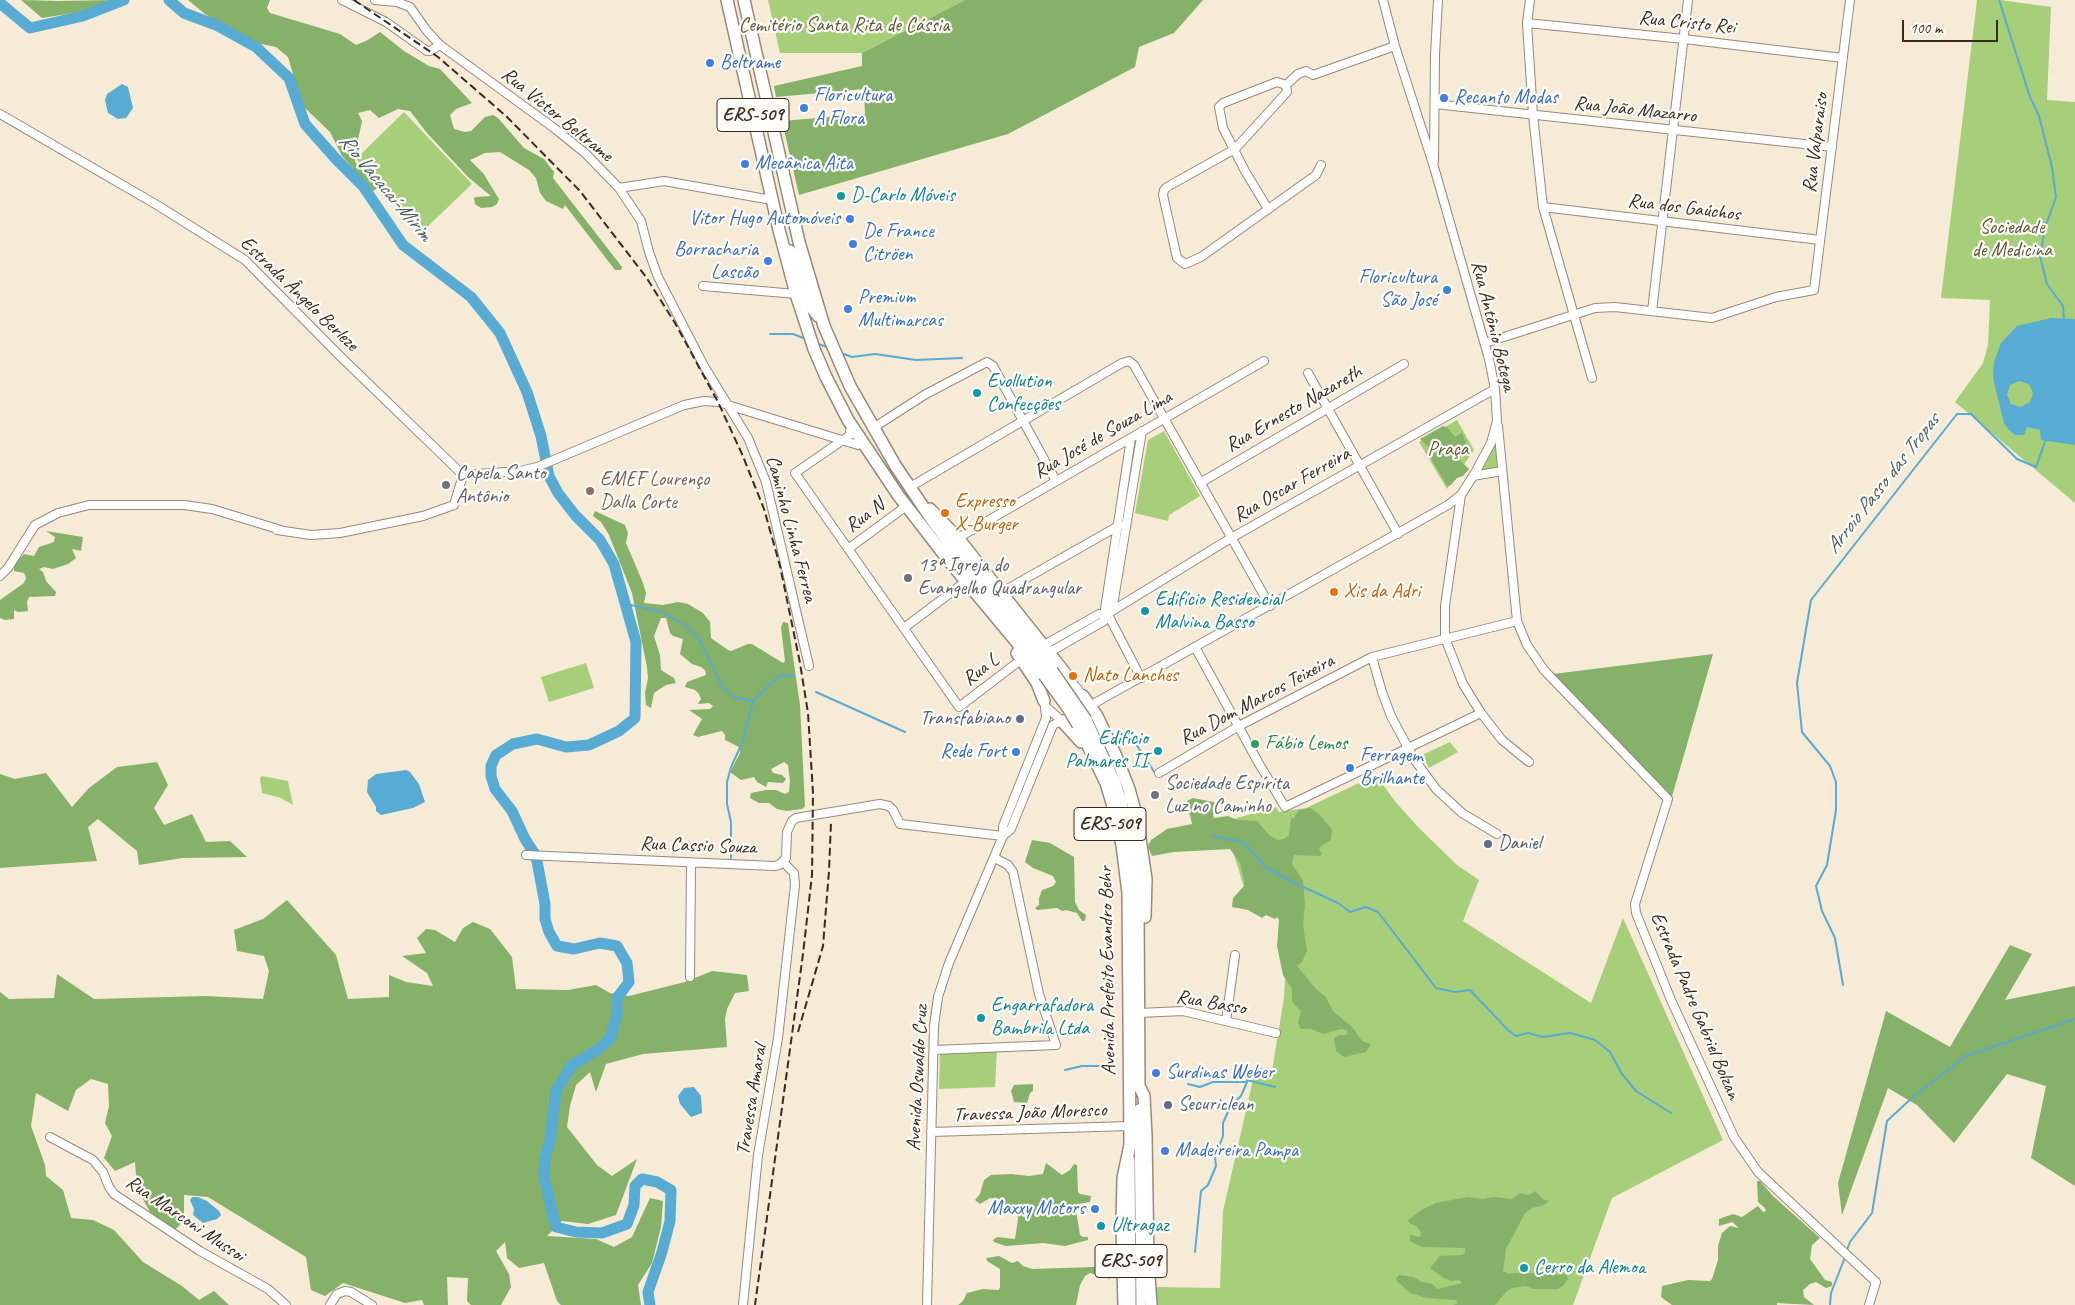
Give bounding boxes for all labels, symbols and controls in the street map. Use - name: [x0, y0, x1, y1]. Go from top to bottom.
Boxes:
- street label: Rua Cristo Rei: [1638, 6, 1736, 40]
- scale bar: [1905, 10, 2001, 42]
- park label: Cemitério Santa Rita de Cássia: [739, 14, 949, 38]
- text: 100 m: [1910, 19, 1942, 38]
- place label: Beltrame: [720, 51, 780, 75]
- marker: Beltrame: [704, 57, 716, 69]
- street label: Rua Victor Beltrame: [496, 63, 618, 167]
- place label: Floricultura A Flora: [814, 84, 892, 131]
- place label: Recanto Modas: [1454, 86, 1558, 110]
- marker: Recanto Modas: [1438, 92, 1450, 104]
- street label: Rua João Mazarro: [1573, 92, 1697, 128]
- street label: Rua Valparaiso: [1798, 92, 1834, 194]
- road number: ERS-509: [717, 98, 789, 132]
- marker: Floricultura A Flora: [798, 102, 810, 114]
- water label: Rio Vacacaí-Mirim: [333, 129, 437, 247]
- place label: Mecânica Aita: [755, 152, 853, 176]
- marker: Mecânica Aita: [739, 158, 751, 170]
- place label: D-Carlo Móveis: [851, 184, 955, 208]
- street label: Rua dos Gaúchos: [1626, 189, 1742, 227]
- marker: D-Carlo Móveis: [835, 190, 847, 202]
- place label: Vitor Hugo Automóveis: [689, 207, 840, 231]
- marker: Vitor Hugo Automóveis: [844, 213, 856, 225]
- park label: Sociedade de Medicina: [1972, 216, 2052, 263]
- place label: De France Citröen: [863, 220, 934, 267]
- street label: Estrada Ângelo Berleze: [235, 231, 363, 357]
- place label: Borracharia Lascão: [674, 238, 758, 285]
- marker: De France Citröen: [847, 238, 859, 250]
- marker: Borracharia Lascão: [762, 255, 774, 267]
- street label: Rua Antônio Botega: [1465, 258, 1521, 394]
- place label: Floricultura São José: [1359, 266, 1437, 313]
- marker: Floricultura São José: [1441, 284, 1453, 296]
- place label: Premium Multimarcas: [858, 286, 943, 333]
- marker: Premium Multimarcas: [842, 303, 854, 315]
- street label: Rua Ernesto Nazareth: [1221, 360, 1367, 458]
- place label: Evollution Confecções: [987, 370, 1060, 417]
- street label: Rua José de Souza Lima: [1030, 386, 1176, 484]
- marker: Evollution Confecções: [971, 387, 983, 399]
- water label: Arroio Passo das Tropas: [1821, 409, 1945, 559]
- park label: Praça: [1428, 438, 1468, 462]
- street label: Rua Oscar Ferreira: [1229, 442, 1355, 528]
- street label: Caminho Linha Ferrea: [760, 453, 822, 605]
- place label: Capela Santo Antônio: [456, 462, 546, 509]
- place label: EMEF Lourenço Dalla Corte: [600, 468, 709, 515]
- marker: Capela Santo Antônio: [440, 479, 452, 491]
- marker: EMEF Lourenço Dalla Corte: [584, 485, 596, 497]
- place label: Expresso X-Burger: [955, 490, 1018, 537]
- street label: Rua N: [841, 494, 889, 538]
- marker: Expresso X-Burger: [939, 507, 951, 519]
- place label: 13ª Igreja do Evangelho Quadrangular: [918, 554, 1081, 601]
- marker: 13ª Igreja do Evangelho Quadrangular: [902, 572, 914, 584]
- place label: Xis da Adri: [1344, 580, 1420, 604]
- marker: Xis da Adri: [1328, 586, 1340, 598]
- place label: Edifício Residencial Malvina Basso: [1155, 588, 1283, 635]
- marker: Edifício Residencial Malvina Basso: [1139, 605, 1151, 617]
- street label: Rua L: [958, 649, 1004, 691]
- street label: Rua Dom Marcos Teixeira: [1176, 649, 1338, 751]
- place label: Nato Lanches: [1083, 664, 1178, 688]
- marker: Nato Lanches: [1067, 670, 1079, 682]
- place label: Transfabiano: [920, 707, 1010, 731]
- marker: Transfabiano: [1014, 713, 1026, 725]
- place label: Edifício Palmares II: [1065, 727, 1148, 774]
- place label: Fábio Lemos: [1265, 732, 1347, 756]
- marker: Fábio Lemos: [1249, 738, 1261, 750]
- place label: Rede Fort: [940, 740, 1006, 764]
- place label: Ferragem Brilhante: [1360, 744, 1424, 791]
- marker: Edifício Palmares II: [1152, 745, 1164, 757]
- marker: Rede Fort: [1010, 746, 1022, 758]
- marker: Ferragem Brilhante: [1344, 762, 1356, 774]
- place label: Sociedade Espírita Luz no Caminho: [1165, 772, 1289, 819]
- marker: Sociedade Espírita Luz no Caminho: [1149, 789, 1161, 801]
- road number: ERS-509: [1074, 808, 1146, 841]
- street label: Rua Cassio Souza: [639, 832, 757, 860]
- place label: Daniel: [1498, 832, 1541, 856]
- marker: Daniel: [1482, 838, 1494, 850]
- street label: Avenida Prefeito Evandro Behr: [1094, 866, 1122, 1076]
- street label: Estrada Padre Gabriel Bolzan: [1645, 909, 1745, 1103]
- street label: Rua Basso: [1174, 985, 1248, 1021]
- place label: Engarrafadora Bambrila Ltda: [991, 994, 1093, 1041]
- street label: Avenida Oswaldo Cruz: [902, 1004, 934, 1152]
- marker: Engarrafadora Bambrila Ltda: [975, 1012, 987, 1024]
- street label: Travessa Amaral: [731, 1043, 773, 1157]
- place label: Surdinas Weber: [1166, 1061, 1274, 1085]
- marker: Surdinas Weber: [1150, 1067, 1162, 1079]
- place label: Securiclean: [1178, 1093, 1254, 1117]
- street label: Travessa João Moresco: [953, 1098, 1107, 1128]
- marker: Securiclean: [1162, 1099, 1174, 1111]
- place label: Madeireira Pampa: [1175, 1139, 1298, 1163]
- marker: Madeireira Pampa: [1159, 1145, 1171, 1157]
- street label: Rua Marconi Mussoi: [121, 1170, 249, 1268]
- place label: Maxxy Motors: [987, 1197, 1085, 1221]
- marker: Maxxy Motors: [1089, 1203, 1101, 1215]
- place label: Ultragaz: [1111, 1214, 1169, 1238]
- marker: Ultragaz: [1095, 1220, 1107, 1232]
- road number: ERS-509: [1095, 1244, 1167, 1278]
- place label: Cerro da Alemoa: [1534, 1256, 1645, 1280]
- marker: Cerro da Alemoa: [1518, 1262, 1530, 1274]

